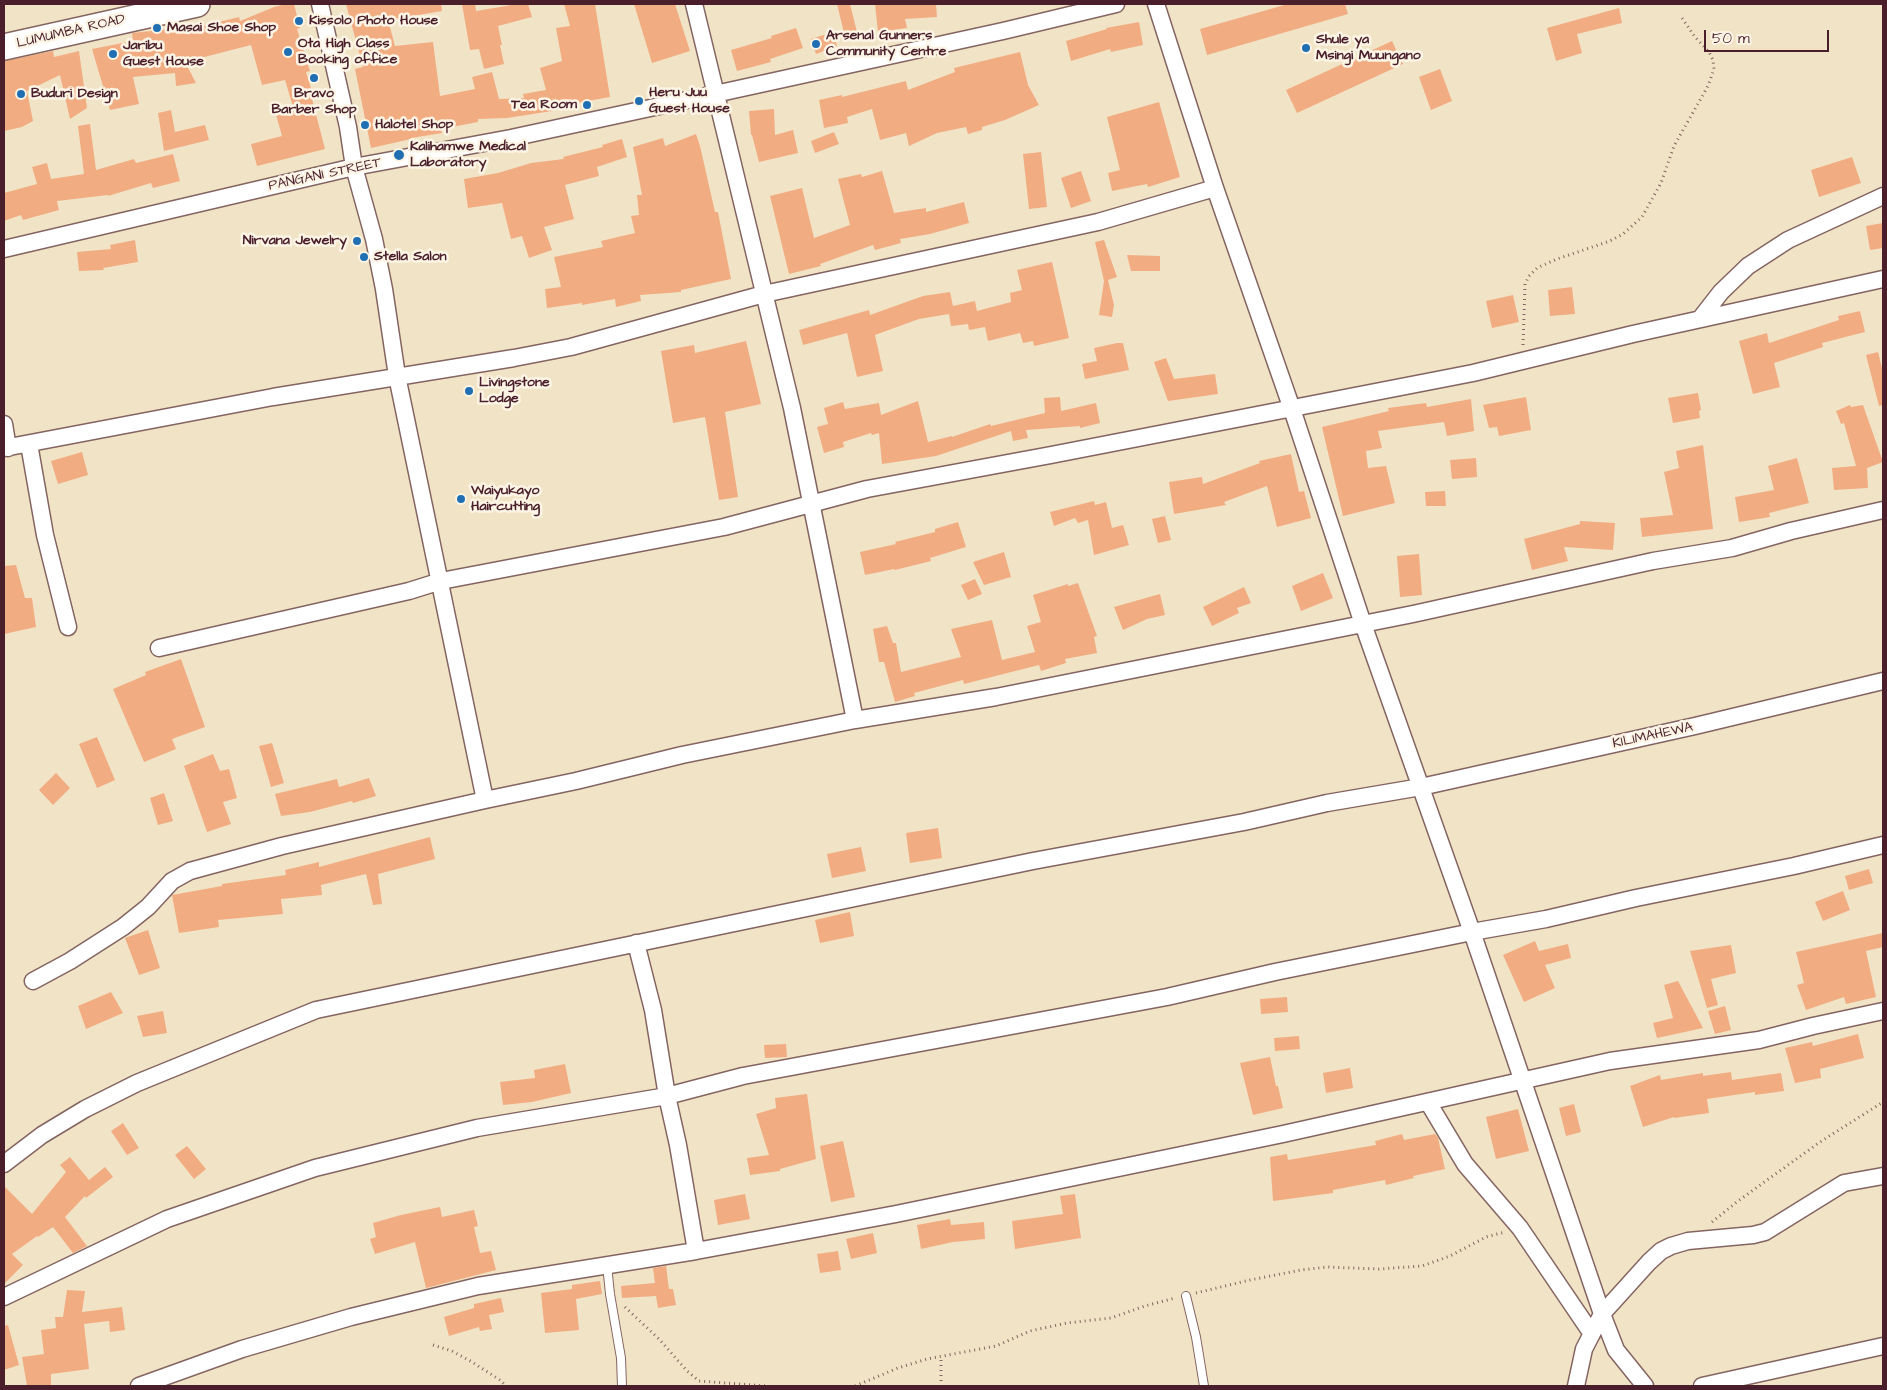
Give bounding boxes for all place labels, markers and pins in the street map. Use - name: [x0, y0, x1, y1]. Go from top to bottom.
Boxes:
- place label: Kissolo Photo House: [309, 13, 438, 29]
- marker: Kissolo Photo House: [293, 15, 305, 27]
- place label: Masai Shoe Shop: [167, 20, 276, 36]
- marker: Masai Shoe Shop: [151, 22, 163, 34]
- place label: Arsenal Gunners Community Centre: [826, 28, 946, 60]
- place label: Shule ya Msingi Muungano: [1316, 32, 1421, 64]
- place label: Ota High Class Booking office: [298, 36, 397, 68]
- place label: Jaribu Guest House: [123, 38, 204, 70]
- marker: Arsenal Gunners Community Centre: [810, 38, 822, 50]
- marker: Shule ya Msingi Muungano: [1300, 42, 1312, 54]
- marker: Ota High Class Booking office: [282, 46, 294, 58]
- marker: Jaribu Guest House: [107, 48, 119, 60]
- marker: Bravo Barber Shop: [308, 72, 320, 84]
- place label: Heru Juu Guest House: [649, 85, 730, 118]
- place label: Buduri Design: [31, 86, 118, 102]
- place label: Bravo Barber Shop: [271, 86, 357, 118]
- marker: Buduri Design: [15, 88, 27, 100]
- marker: Heru Juu Guest House: [633, 95, 645, 107]
- place label: Tea Room: [511, 97, 577, 113]
- marker: Tea Room: [581, 99, 593, 111]
- place label: Halotel Shop: [375, 117, 453, 133]
- marker: Halotel Shop: [359, 119, 371, 131]
- place label: Kalihamwe Medical Laboratory: [410, 139, 526, 172]
- marker: Kalihamwe Medical Laboratory: [392, 148, 406, 162]
- place label: Nirvana Jewelry: [243, 233, 347, 249]
- marker: Nirvana Jewelry: [351, 235, 363, 247]
- place label: Stella Salon: [374, 249, 447, 265]
- marker: Stella Salon: [358, 251, 370, 263]
- place label: Livingstone Lodge: [479, 375, 550, 408]
- marker: Livingstone Lodge: [463, 385, 475, 397]
- place label: Waiyukayo Haircutting: [471, 483, 540, 516]
- marker: Waiyukayo Haircutting: [455, 493, 467, 505]

